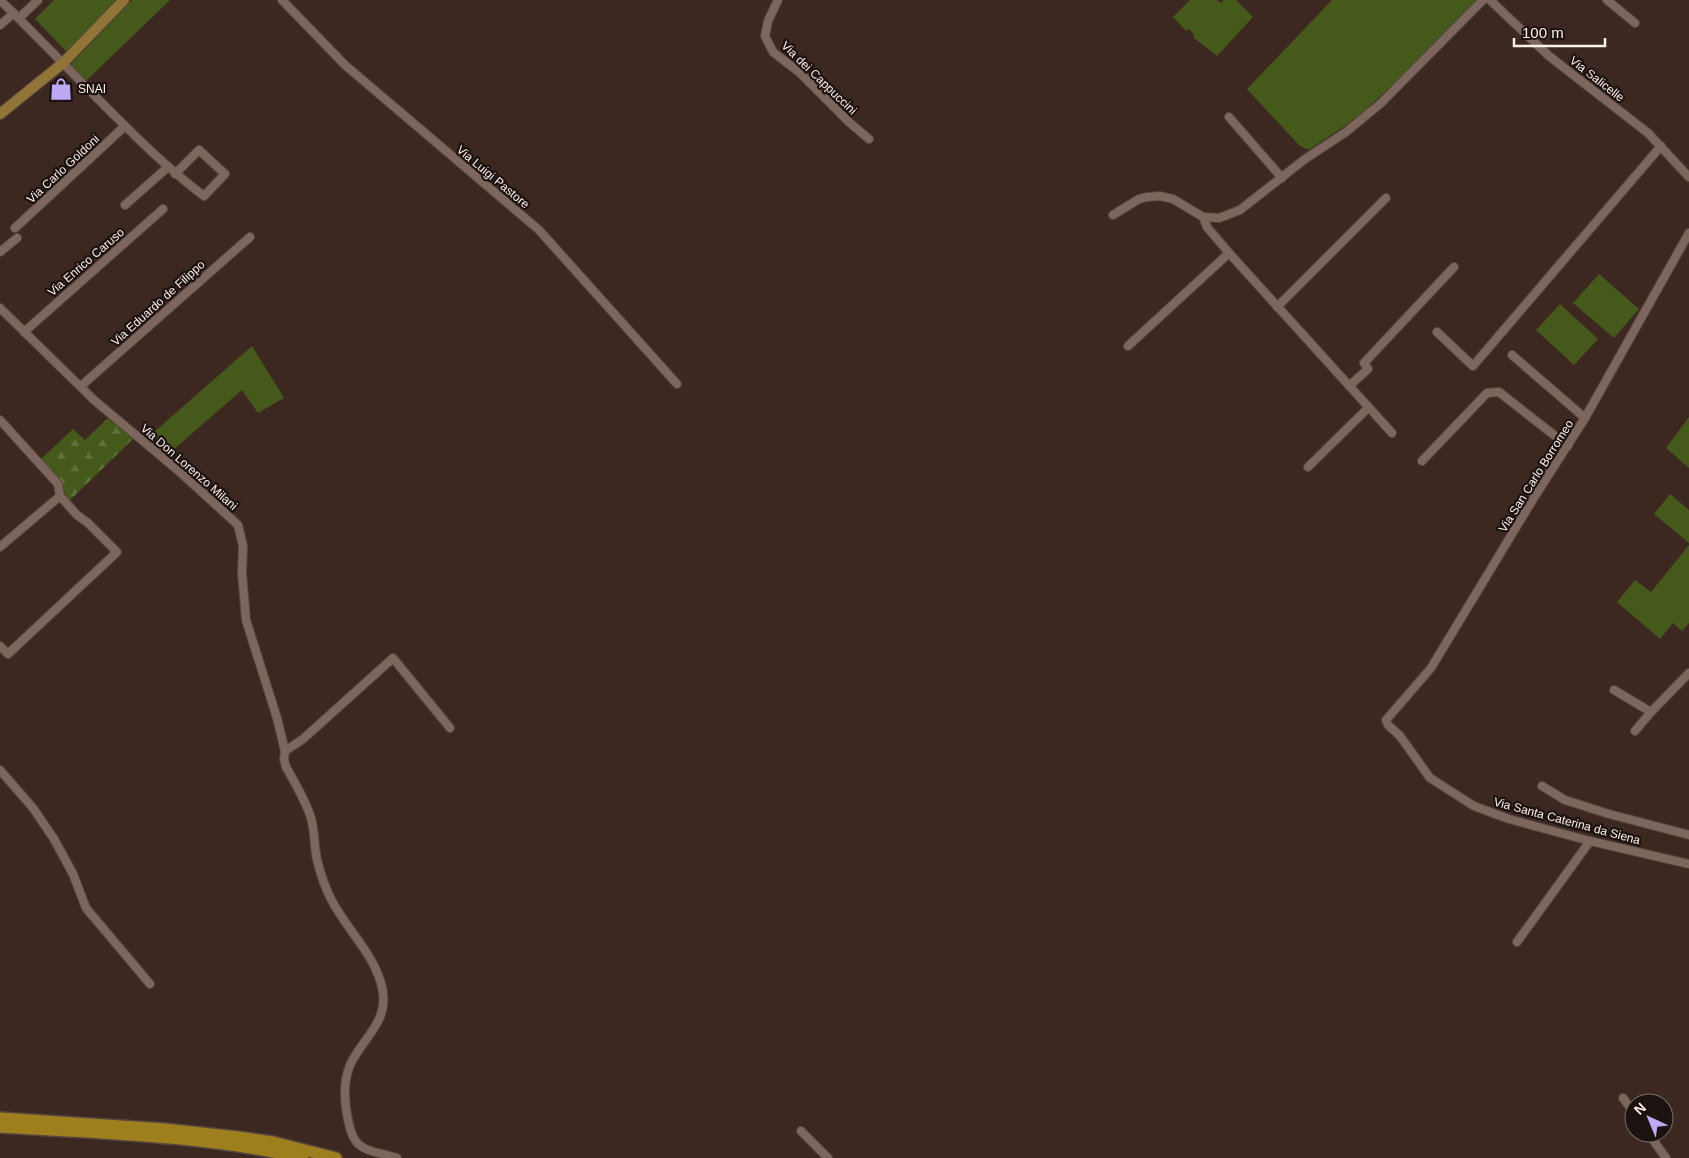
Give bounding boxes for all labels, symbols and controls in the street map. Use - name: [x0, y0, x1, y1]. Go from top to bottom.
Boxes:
- scale bar: [1514, 15, 1605, 47]
- text: 100 m: [1522, 24, 1564, 41]
- street label: Via dei Cappuccini: [778, 39, 860, 117]
- street label: Via Salicelle: [1567, 53, 1627, 105]
- shop icon: SNAI: [48, 76, 74, 102]
- place label: SNAI: [78, 82, 106, 96]
- street label: Via Carlo Goldoni: [24, 132, 102, 206]
- street label: Via Luigi Pastore: [454, 143, 532, 212]
- street label: Via Enrico Caruso: [45, 225, 127, 299]
- street label: Via Eduardo de Filippo: [108, 257, 208, 349]
- street label: Via San Carlo Borromeo: [1496, 417, 1577, 535]
- street label: Via Don Lorenzo Milani: [138, 421, 240, 513]
- street label: Via Santa Caterina da Siena: [1492, 795, 1642, 847]
- north arrow: [1624, 1093, 1674, 1143]
- text: N: [1631, 1099, 1649, 1118]

